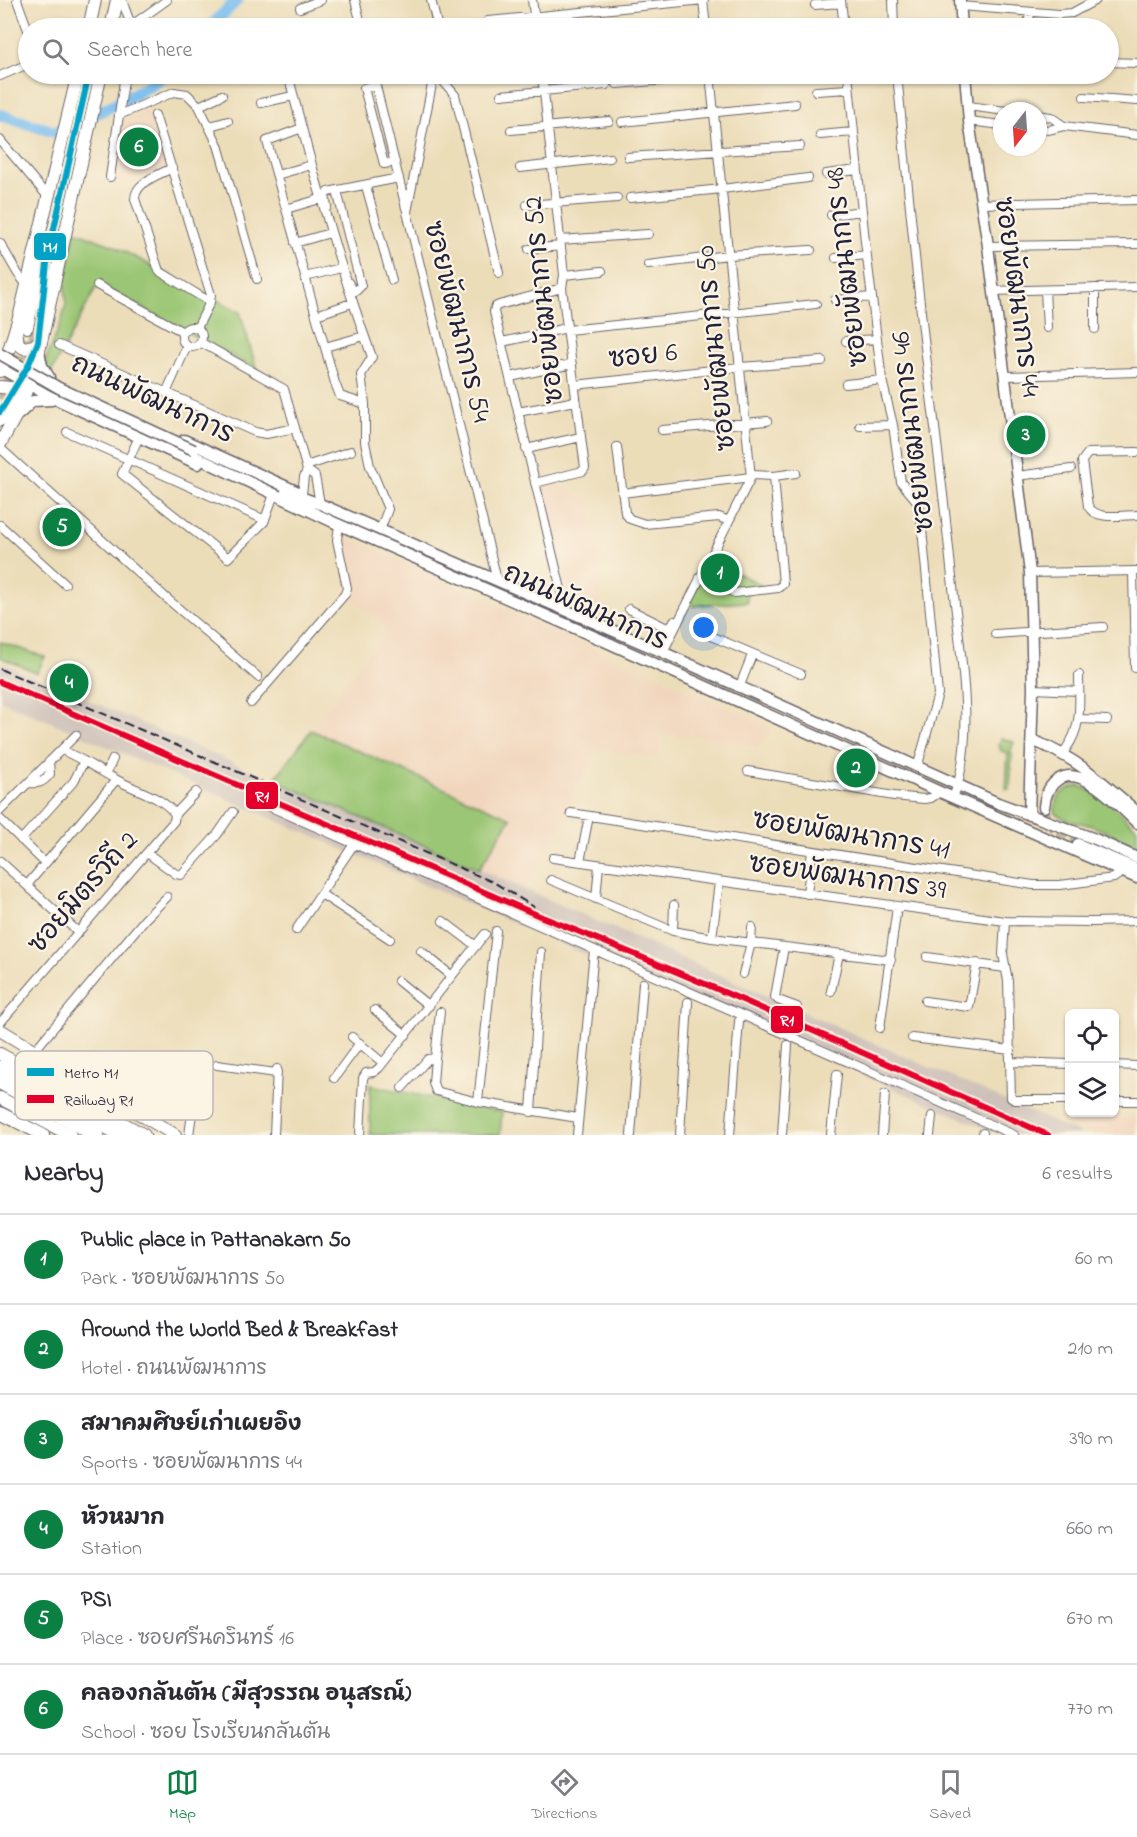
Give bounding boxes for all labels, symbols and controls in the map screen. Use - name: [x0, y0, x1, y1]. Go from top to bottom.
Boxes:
- search box: [18, 18, 1119, 84]
- icon: search: [39, 35, 72, 68]
- text: Search here: [87, 35, 192, 67]
- north arrow: [993, 102, 1047, 156]
- pin: 6: [120, 124, 158, 170]
- street label: ซอยพัฒนาการ 48: [816, 165, 880, 369]
- street label: ซอยพัฒนาการ 52: [515, 194, 575, 406]
- street label: ซอยพัฒนาการ 44: [983, 194, 1049, 400]
- street label: ซอยพัฒนาการ 54: [412, 217, 500, 427]
- line badge: M1: [33, 232, 67, 261]
- text: M1: [43, 236, 58, 260]
- street label: ซอยพัฒนาการ 50: [687, 243, 747, 453]
- street label: ซอยพัฒนาการ 46: [882, 329, 946, 535]
- street label: ซอย 6: [607, 334, 679, 380]
- street label: ถนนพัฒนาการ: [64, 345, 240, 455]
- pin: 3: [1006, 412, 1046, 458]
- pin: 5: [42, 504, 82, 550]
- pin: 1: [700, 550, 740, 596]
- street label: ถนนพัฒนาการ: [497, 554, 673, 662]
- your location: [689, 613, 718, 642]
- pin: 4: [50, 660, 88, 706]
- pin: 2: [836, 746, 876, 790]
- line badge: R1: [245, 781, 279, 810]
- text: R1: [254, 785, 270, 809]
- street label: ซอยพัฒนาการ 41: [750, 801, 952, 871]
- street label: ซอยมิตรวิถี 2: [20, 823, 148, 963]
- street label: ซอยพัฒนาการ 39: [746, 845, 948, 911]
- line badge: R1: [770, 1005, 804, 1034]
- text: R1: [779, 1009, 795, 1033]
- map controls: [1065, 1009, 1119, 1117]
- button: locate: [1065, 1009, 1119, 1063]
- legend: [15, 1051, 213, 1120]
- text: Metro M1: [64, 1062, 118, 1086]
- button: layers: [1065, 1063, 1119, 1117]
- text: Railway R1: [64, 1089, 133, 1113]
- text: Nearby: [24, 1155, 103, 1193]
- text: 6 results: [1042, 1160, 1113, 1189]
- text: Public place in Pattanakarn 50: [81, 1225, 351, 1257]
- text: 1: [40, 1245, 47, 1274]
- text: 60 m: [1075, 1245, 1113, 1274]
- text: Park · ซอยพัฒนาการ 50: [81, 1265, 284, 1294]
- text: Arownd the World Bed & Breakfast: [81, 1315, 398, 1347]
- text: 2: [39, 1335, 48, 1364]
- text: 210 m: [1068, 1335, 1113, 1364]
- text: Hotel · ถนนพัฒนาการ: [81, 1355, 267, 1384]
- text: สมาคมศิษย์เก่าเผยอิง: [81, 1409, 302, 1441]
- text: 3: [39, 1425, 48, 1454]
- text: 390 m: [1070, 1425, 1113, 1454]
- text: Sports · ซอยพัฒนาการ 44: [81, 1449, 302, 1478]
- text: หัวหมาก: [81, 1503, 165, 1535]
- text: 4: [39, 1515, 48, 1544]
- text: 660 m: [1066, 1515, 1113, 1544]
- text: Station: [81, 1535, 142, 1564]
- text: PSI: [81, 1585, 112, 1617]
- text: 5: [38, 1605, 49, 1634]
- text: 670 m: [1067, 1605, 1113, 1634]
- text: Place · ซอยศรีนครินทร์ 16: [81, 1625, 294, 1654]
- text: คลองกลันตัน (มีสุวรรณ อนุสรณ์): [81, 1679, 411, 1711]
- text: 6: [39, 1695, 48, 1724]
- text: 770 m: [1067, 1695, 1113, 1724]
- text: School · ซอย โรงเรียนกลันตัน: [81, 1719, 330, 1748]
- tab: Map: [166, 1766, 199, 1826]
- tab: Directions: [531, 1766, 597, 1826]
- tab: Saved: [929, 1766, 971, 1826]

